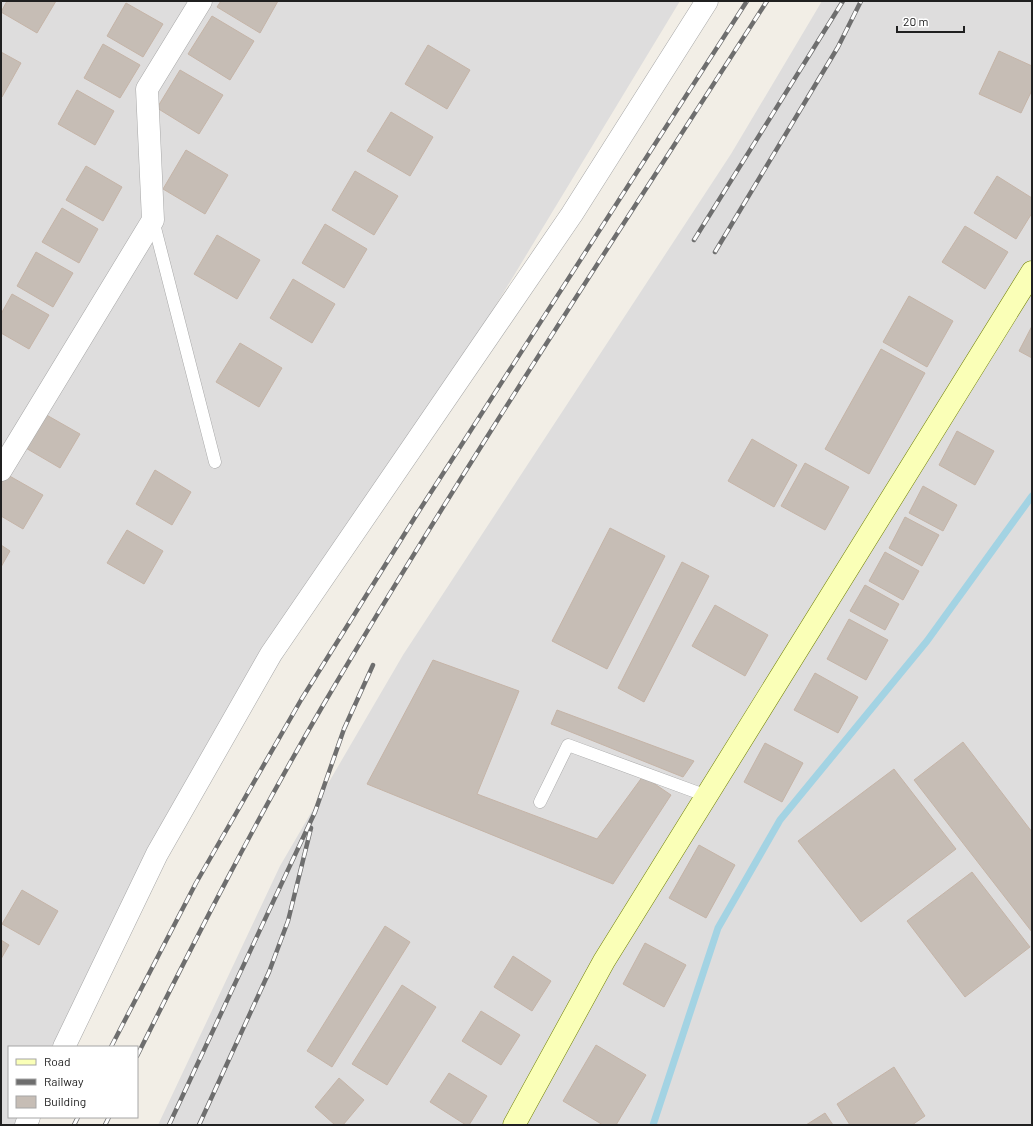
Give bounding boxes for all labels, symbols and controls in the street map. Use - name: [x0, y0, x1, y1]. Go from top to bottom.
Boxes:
- scale bar: [897, 8, 964, 34]
- text: 20 m: [903, 14, 929, 28]
- legend: [8, 1046, 138, 1118]
- text: Road: [44, 1054, 71, 1068]
- text: Railway: [44, 1074, 84, 1088]
- text: Building: [44, 1094, 86, 1108]

